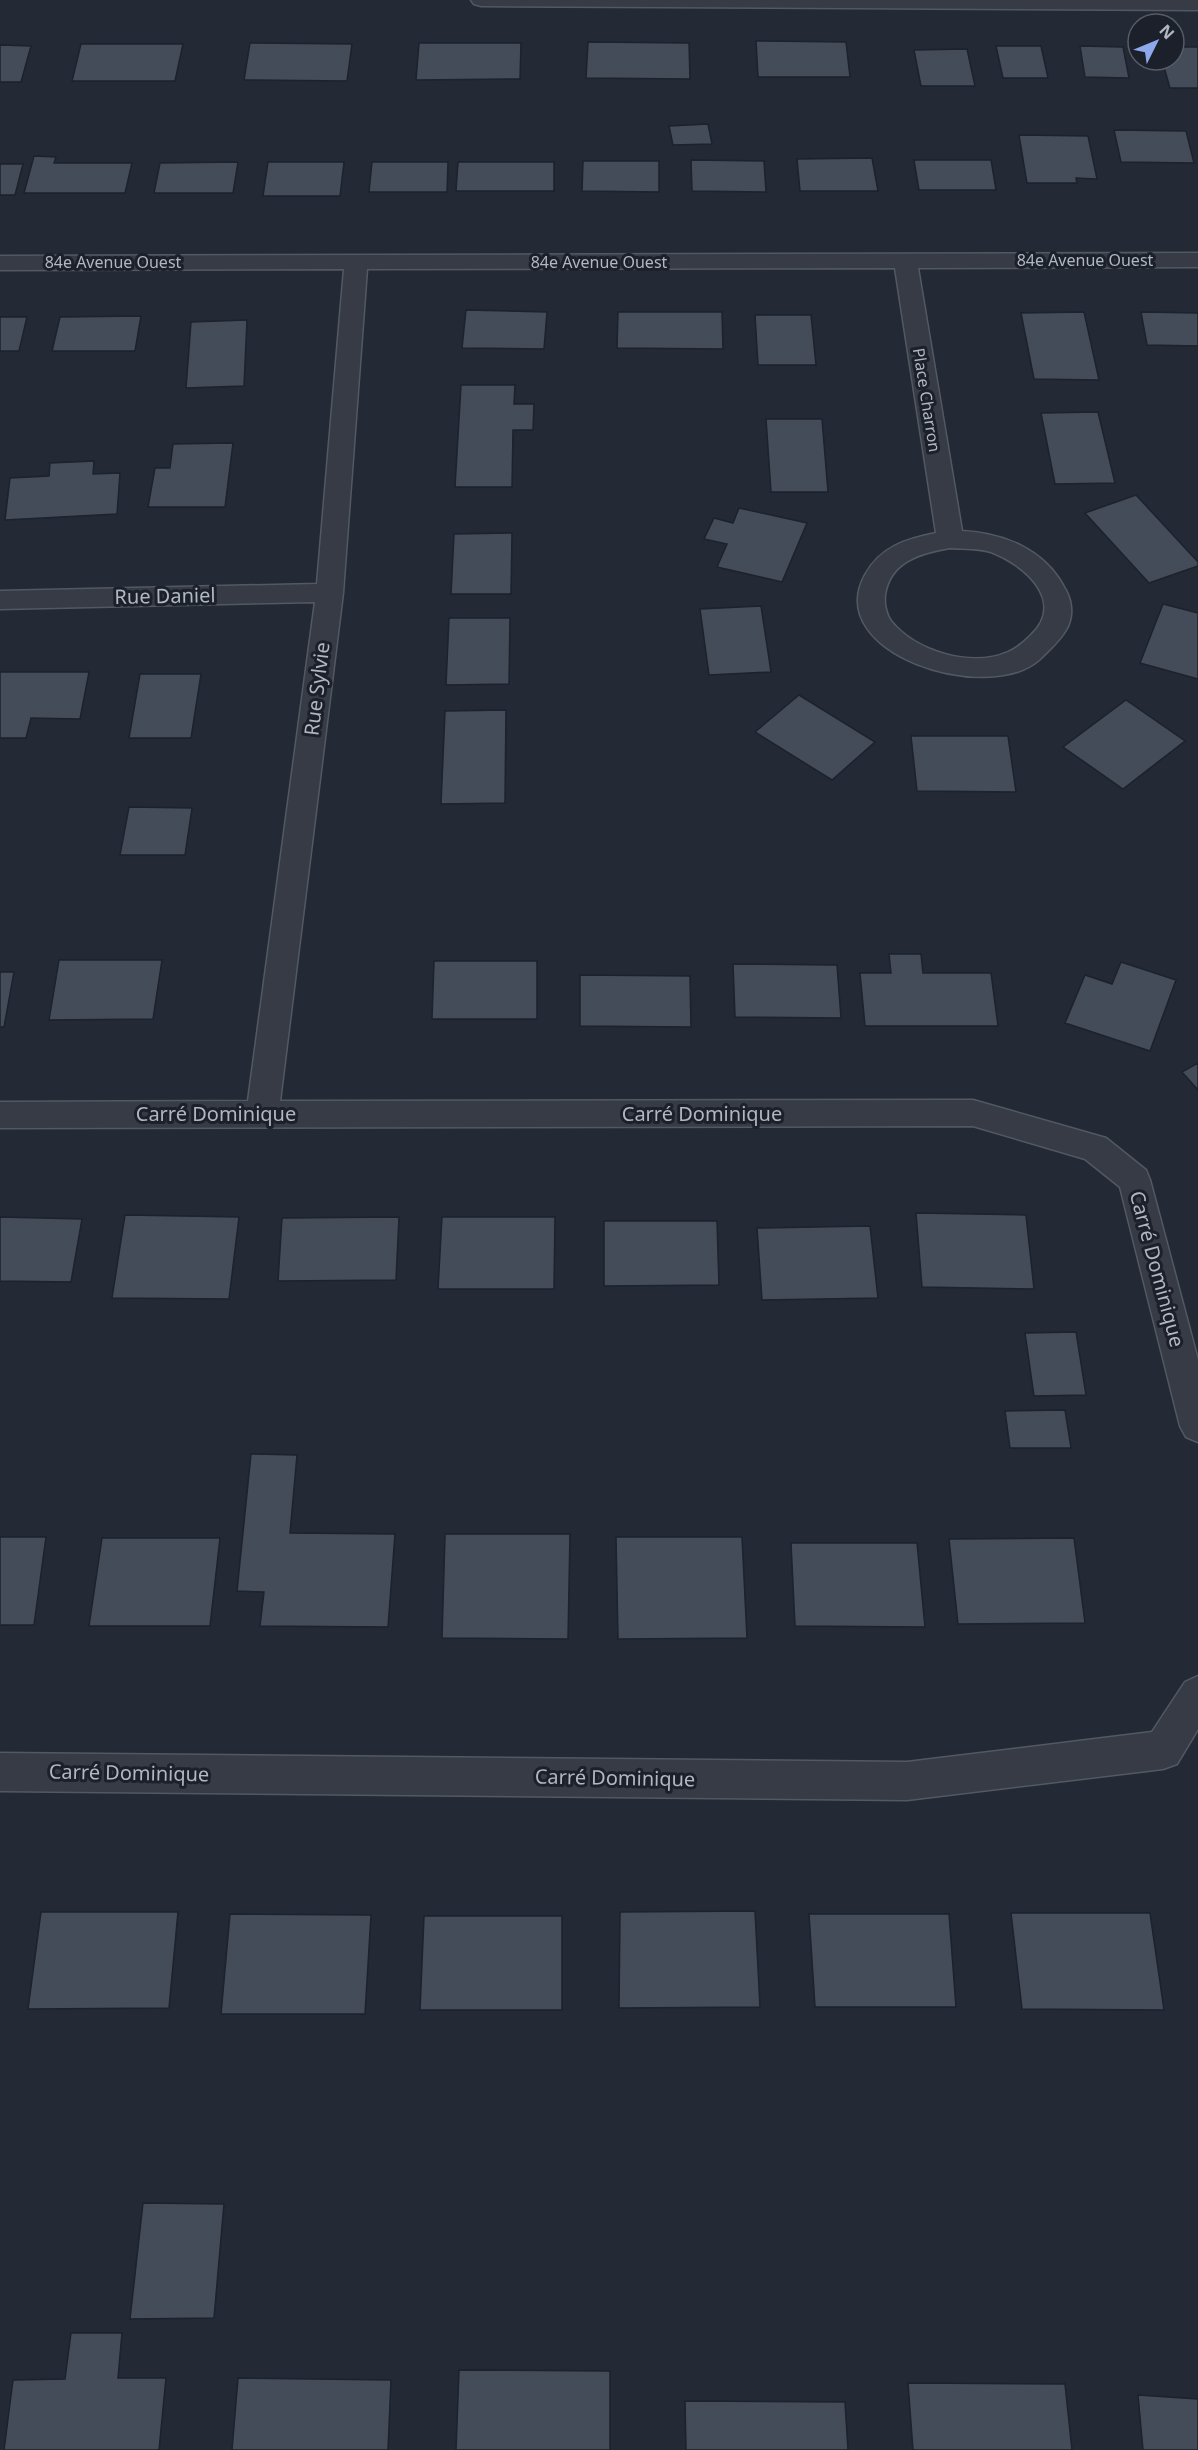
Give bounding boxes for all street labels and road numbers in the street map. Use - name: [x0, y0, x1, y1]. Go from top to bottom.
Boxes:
- street label: 84e Avenue Ouest: [1017, 249, 1154, 271]
- street label: 84e Avenue Ouest: [45, 251, 182, 273]
- street label: 84e Avenue Ouest: [531, 251, 668, 273]
- street label: Place Charron: [908, 346, 946, 454]
- street label: Rue Daniel: [114, 581, 216, 610]
- street label: Rue Sylvie: [297, 641, 336, 737]
- street label: Carré Dominique: [136, 1100, 296, 1127]
- street label: Carré Dominique: [622, 1100, 782, 1127]
- street label: Carré Dominique: [1124, 1188, 1191, 1350]
- street label: Carré Dominique: [49, 1758, 209, 1787]
- street label: Carré Dominique: [535, 1763, 695, 1792]

